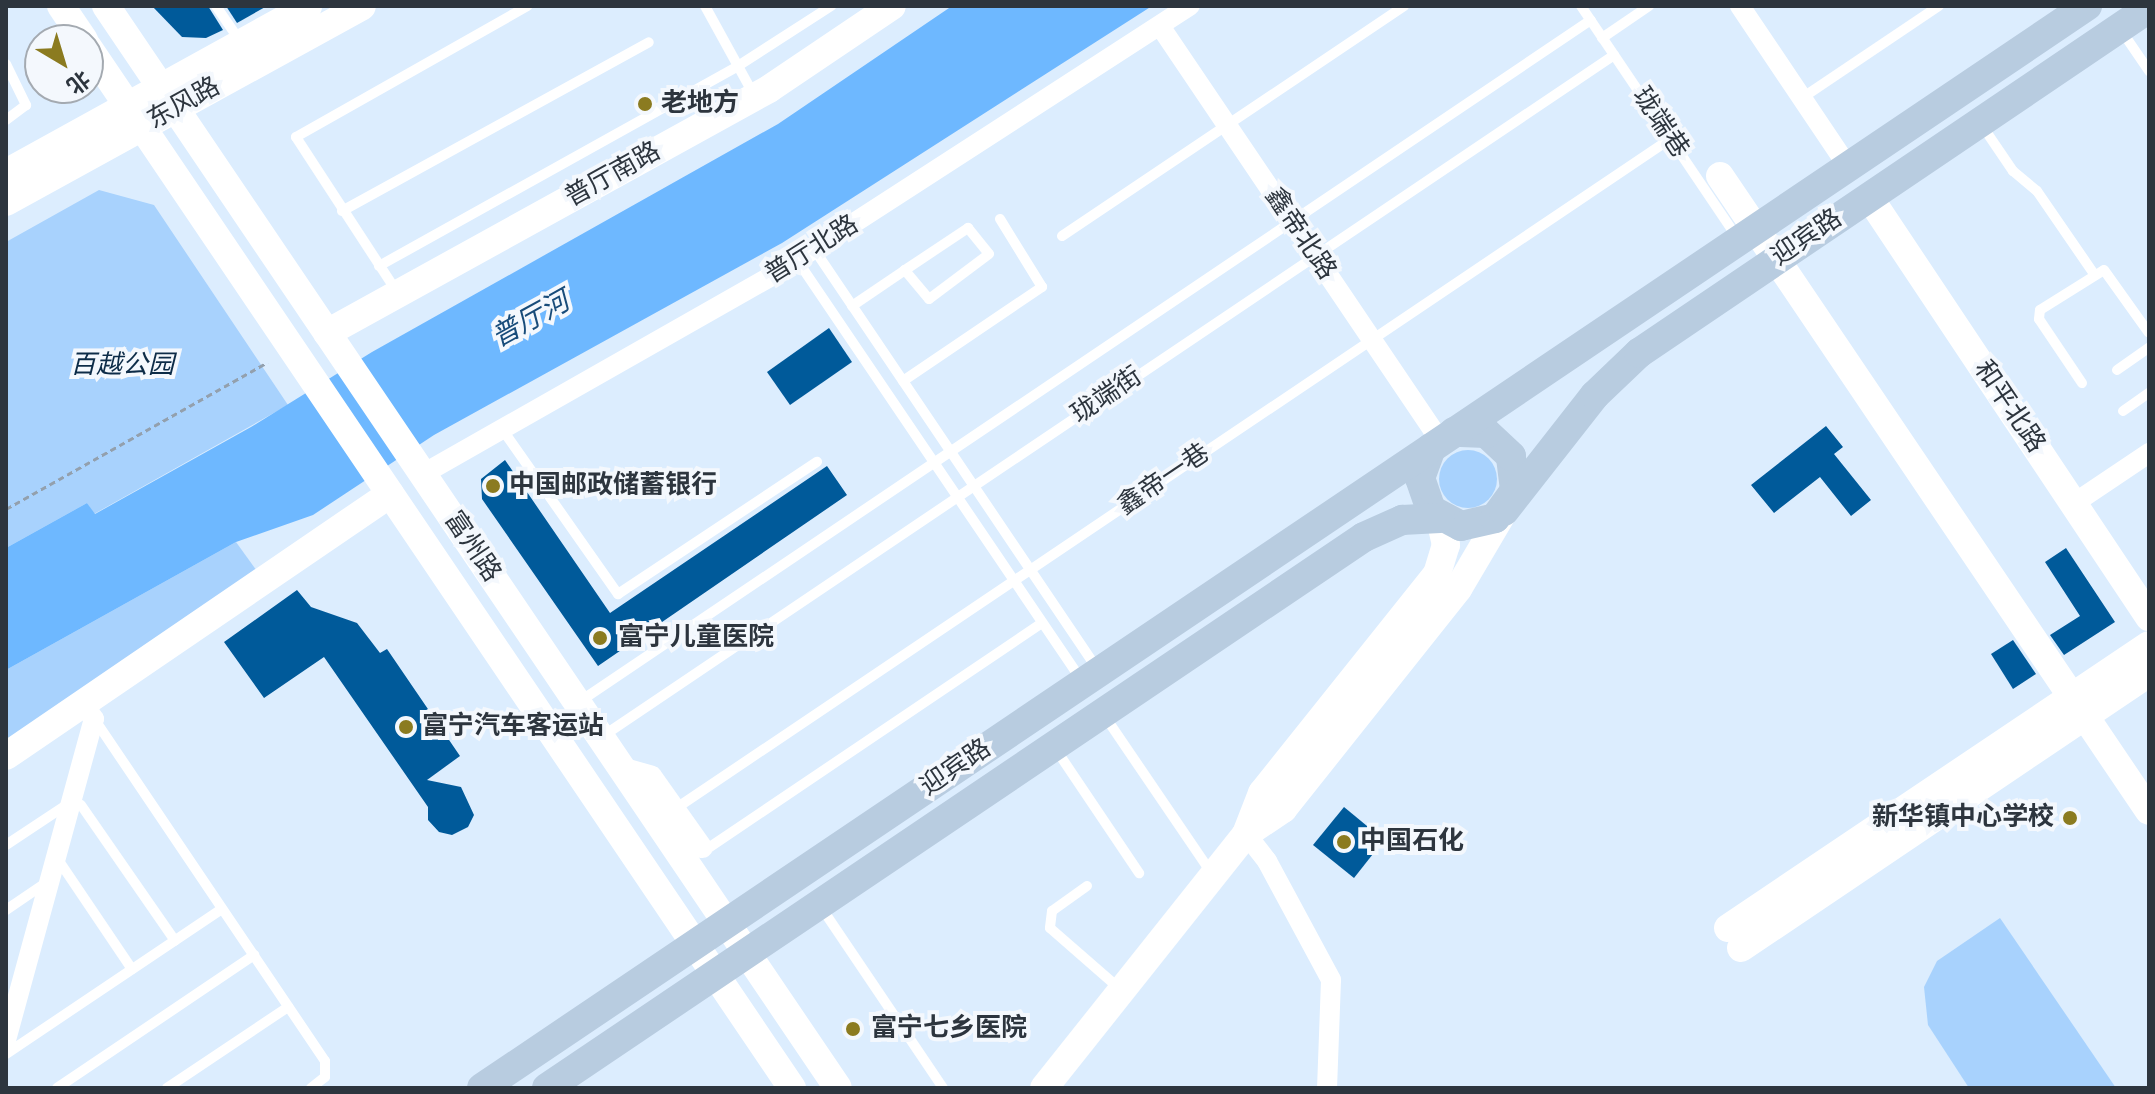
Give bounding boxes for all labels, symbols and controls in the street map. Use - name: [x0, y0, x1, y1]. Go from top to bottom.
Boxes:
- north arrow: [24, 24, 104, 104]
- text: 北: [59, 62, 97, 102]
- street label: 东风路: [142, 71, 226, 137]
- street label: 珑端巷: [1625, 82, 1695, 164]
- place label: 老地方: [661, 88, 739, 120]
- marker: 老地方: [636, 95, 654, 113]
- street label: 普厅南路: [560, 136, 666, 214]
- street label: 鑫帝北路: [1258, 182, 1342, 286]
- street label: 迎宾路: [1766, 203, 1848, 273]
- street label: 普厅北路: [760, 209, 864, 291]
- water label: 普厅河: [486, 285, 576, 355]
- park label: 百越公园: [70, 350, 174, 382]
- street label: 和平北路: [1967, 355, 2051, 459]
- street label: 珑端街: [1066, 361, 1148, 431]
- street label: 鑫帝一巷: [1112, 438, 1216, 522]
- place label: 中国邮政储蓄银行: [509, 470, 717, 502]
- marker: 中国邮政储蓄银行: [484, 477, 502, 495]
- street label: 富州路: [437, 506, 507, 588]
- place label: 富宁儿童医院: [618, 622, 774, 654]
- marker: 富宁儿童医院: [589, 627, 611, 649]
- place label: 富宁汽车客运站: [422, 711, 604, 743]
- marker: 富宁汽车客运站: [397, 718, 415, 736]
- street label: 迎宾路: [915, 733, 997, 803]
- place label: 新华镇中心学校: [1872, 802, 2054, 834]
- marker: 新华镇中心学校: [2061, 809, 2079, 827]
- place label: 中国石化: [1360, 826, 1464, 858]
- marker: 中国石化: [1335, 833, 1353, 851]
- place label: 富宁七乡医院: [871, 1013, 1027, 1045]
- marker: 富宁七乡医院: [842, 1018, 864, 1040]

